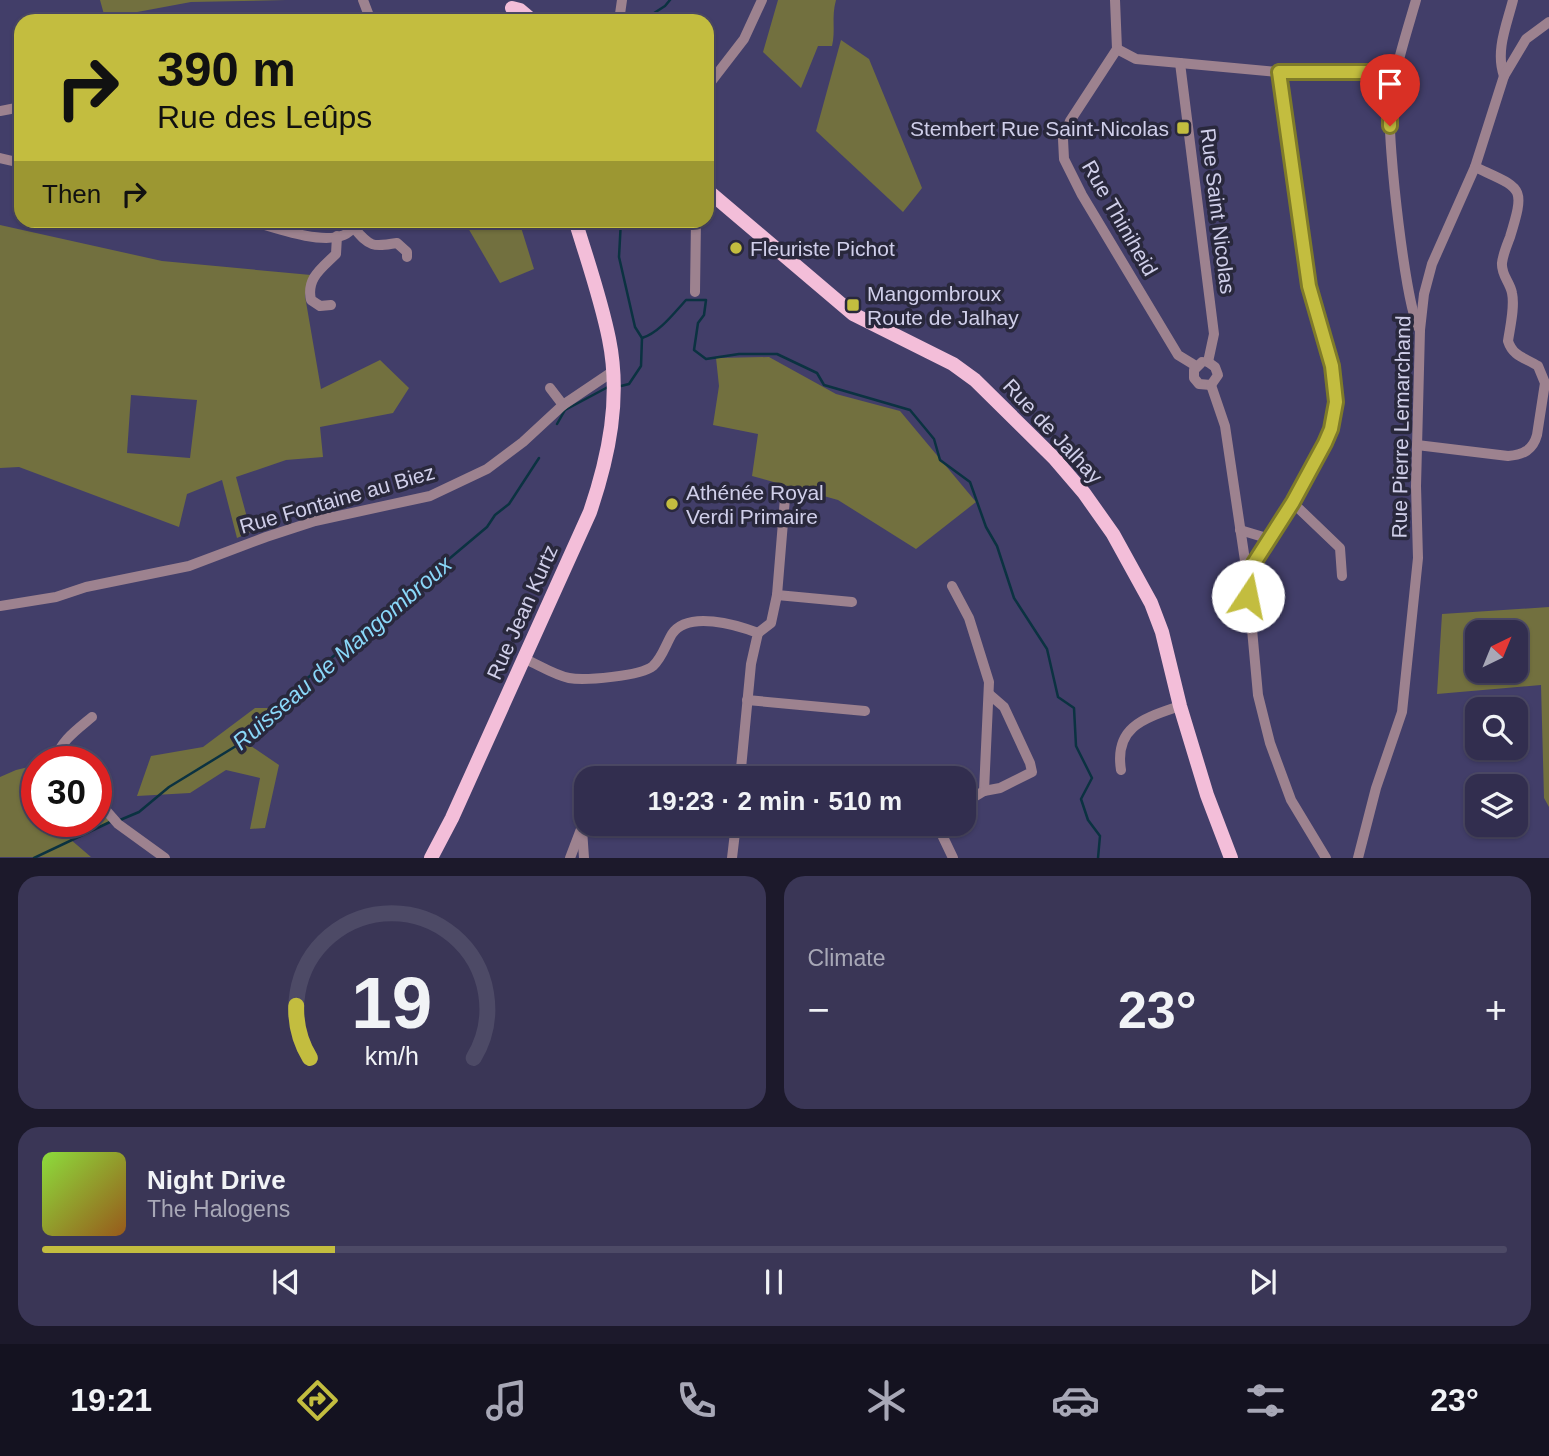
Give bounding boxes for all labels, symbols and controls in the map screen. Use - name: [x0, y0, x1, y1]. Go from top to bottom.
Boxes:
- icon: right: [42, 42, 133, 133]
- text: 390 m: [157, 42, 296, 96]
- pin: [1360, 54, 1420, 126]
- icon: arrive: [1371, 65, 1409, 103]
- text: Rue des Leûps: [157, 99, 372, 135]
- place label: Stembert Rue Saint-Nicolas: [910, 117, 1169, 140]
- marker: Stembert Rue Saint-Nicolas: [1175, 120, 1191, 136]
- street label: Rue Saint Nicolas: [1196, 127, 1240, 295]
- street label: Rue Thiniheid: [1078, 156, 1162, 280]
- icon: right: [115, 175, 153, 213]
- text: Then: [42, 179, 101, 209]
- place label: Fleuriste Pichot: [750, 237, 895, 260]
- marker: Fleuriste Pichot: [728, 240, 744, 256]
- place label: Mangombroux Route de Jalhay: [867, 282, 1019, 329]
- marker: Mangombroux Route de Jalhay: [845, 297, 861, 313]
- street label: Rue Pierre Lemarchand: [1388, 315, 1414, 539]
- street label: Rue de Jalhay: [999, 374, 1108, 488]
- street label: Rue Fontaine au Biez: [237, 460, 437, 538]
- place label: Athénée Royal Verdi Primaire: [686, 481, 824, 528]
- marker: Athénée Royal Verdi Primaire: [664, 496, 680, 512]
- street label: Rue Jean Kurtz: [482, 541, 562, 683]
- water label: Ruisseau de Mangombroux: [227, 550, 458, 755]
- position arrow: [1211, 559, 1285, 633]
- north arrow: [1465, 620, 1528, 682]
- map controls: [1465, 620, 1528, 837]
- button: search: [1465, 697, 1528, 760]
- speed limit sign: 30: [21, 746, 112, 837]
- button: layers: [1465, 774, 1528, 837]
- text: 19:23 · 2 min · 510 m: [648, 786, 902, 816]
- text: Climate: [808, 945, 885, 971]
- text: 19: [351, 963, 432, 1044]
- text: 23°: [1118, 981, 1197, 1039]
- text: −: [808, 989, 830, 1031]
- text: +: [1485, 989, 1507, 1031]
- text: km/h: [365, 1042, 419, 1070]
- text: Night Drive: [147, 1165, 286, 1195]
- text: The Halogens: [147, 1196, 290, 1222]
- icon: previous: [267, 1263, 305, 1301]
- icon: pause: [755, 1263, 793, 1301]
- icon: next: [1244, 1263, 1282, 1301]
- icon: directions: [293, 1376, 342, 1425]
- icon: music: [482, 1376, 531, 1425]
- icon: phone: [672, 1376, 721, 1425]
- icon: climate: [862, 1376, 911, 1425]
- icon: car: [1051, 1376, 1100, 1425]
- icon: filters: [1241, 1376, 1290, 1425]
- text: 19:21: [70, 1382, 152, 1418]
- text: 23°: [1430, 1382, 1479, 1418]

